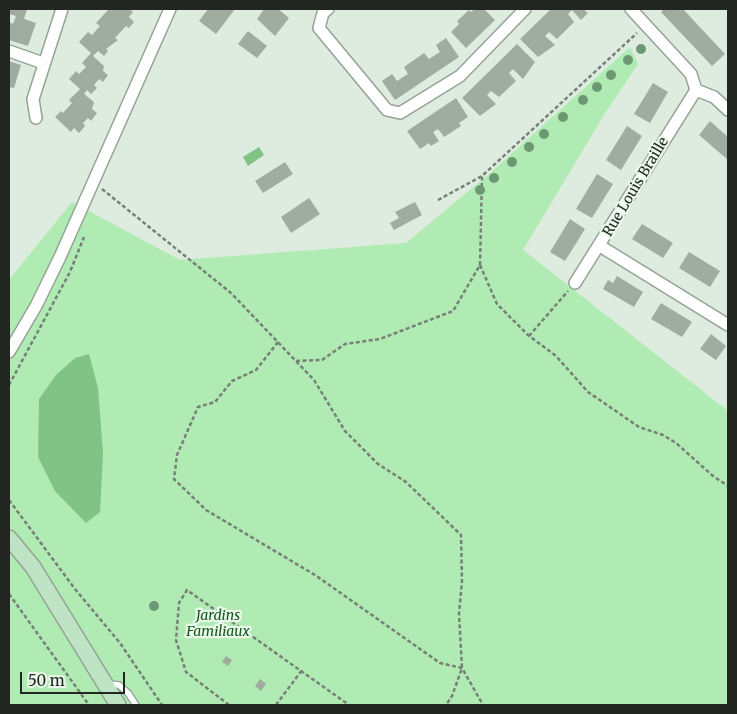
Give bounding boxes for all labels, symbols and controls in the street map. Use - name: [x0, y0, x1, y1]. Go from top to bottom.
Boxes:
- street label: Rue Louis Braille: [600, 134, 672, 240]
- park label: Jardins Familiaux: [186, 608, 250, 640]
- scale bar: [22, 662, 128, 694]
- text: 50 m: [28, 671, 65, 690]

